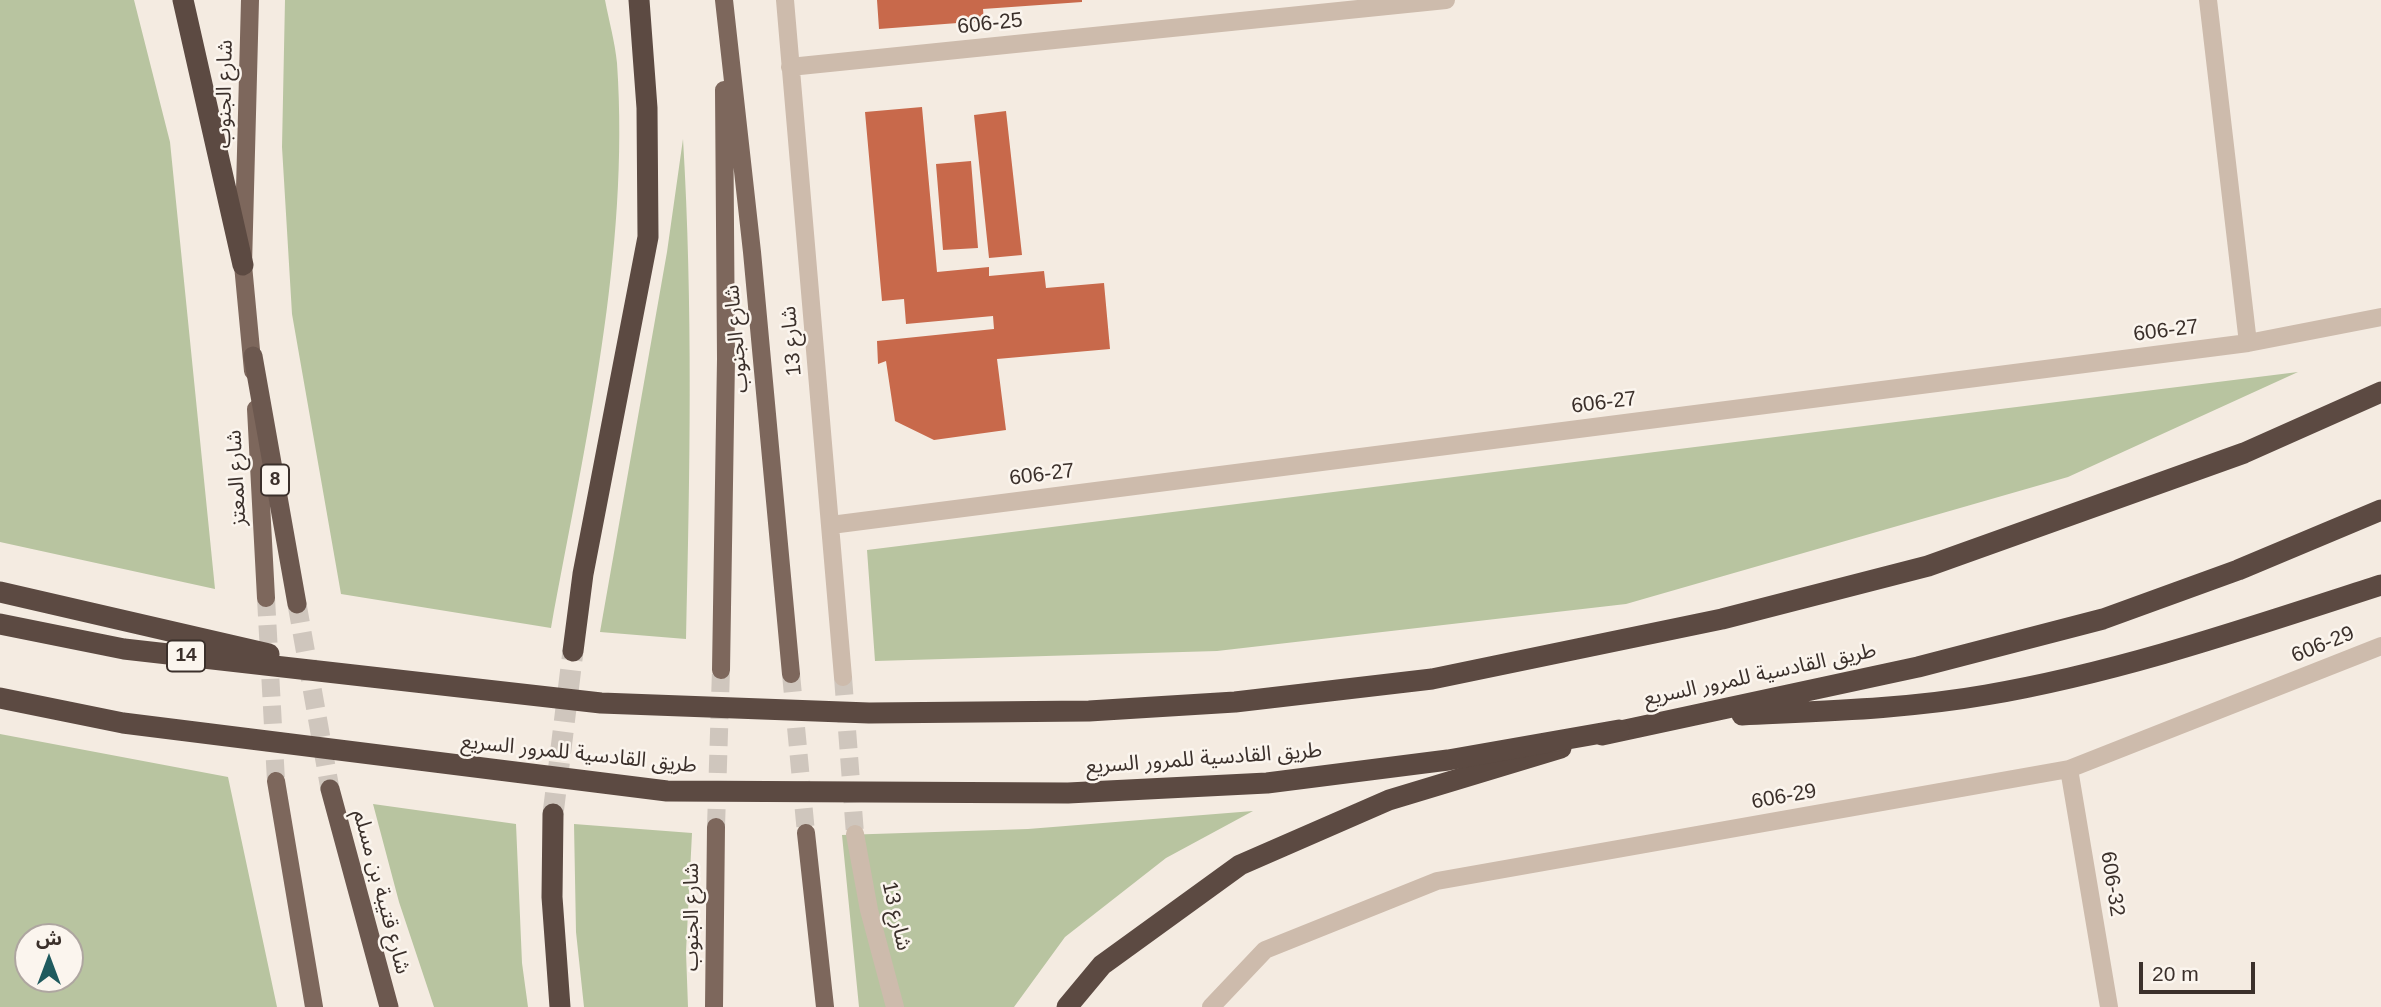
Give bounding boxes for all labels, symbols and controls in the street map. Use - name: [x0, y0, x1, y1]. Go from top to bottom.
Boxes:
- street label: 606-25: [956, 8, 1024, 40]
- street label: شارع الجنوب: [211, 40, 239, 148]
- street label: شارع الجنوب: [720, 284, 754, 394]
- street label: شارع 13: [776, 305, 808, 377]
- street label: 606-27: [2132, 315, 2200, 347]
- street label: 606-27: [1570, 387, 1638, 419]
- street label: شارع المعتز: [222, 429, 252, 527]
- street label: 606-27: [1008, 459, 1076, 491]
- road number: 8: [261, 464, 289, 495]
- street label: 606-29: [2288, 621, 2358, 669]
- street label: طريق القادسية للمرور السريع: [1642, 638, 1878, 712]
- road number: 14: [167, 640, 205, 671]
- street label: طريق القادسية للمرور السريع: [460, 729, 698, 779]
- street label: طريق القادسية للمرور السريع: [1085, 738, 1323, 780]
- street label: 606-29: [1750, 779, 1818, 815]
- street label: شارع قتيبة بن مسلم: [347, 807, 415, 977]
- street label: 606-32: [2094, 850, 2130, 918]
- street label: شارع الجنوب: [679, 863, 705, 971]
- street label: شارع 13: [876, 879, 916, 953]
- north arrow: [14, 923, 84, 993]
- text: ش: [36, 928, 62, 949]
- scale bar: [2143, 948, 2258, 992]
- text: 20 m: [2152, 962, 2199, 985]

